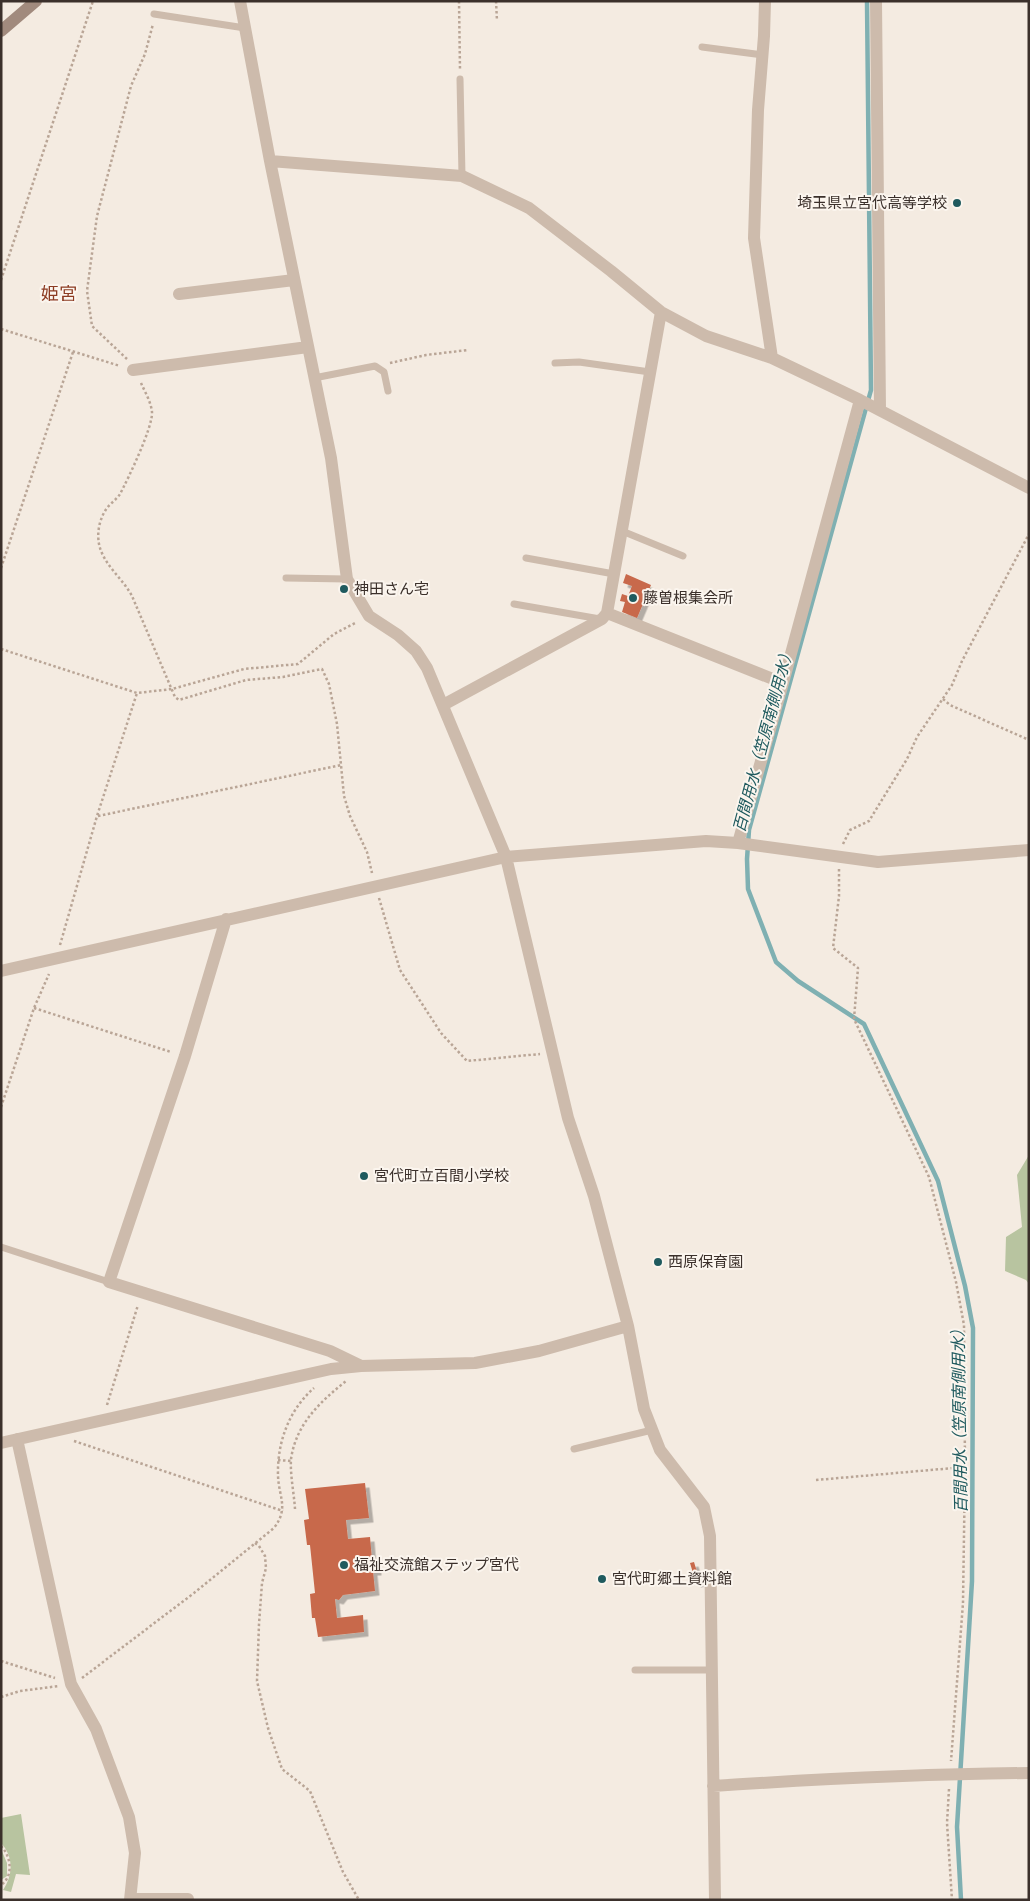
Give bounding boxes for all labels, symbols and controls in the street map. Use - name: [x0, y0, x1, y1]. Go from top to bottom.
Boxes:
- place label: 埼玉県立宮代高等学校: [797, 194, 947, 214]
- marker: 埼玉県立宮代高等学校: [951, 197, 963, 209]
- district label: 姫宮: [41, 284, 77, 307]
- place label: 神田さん宅: [354, 581, 429, 600]
- marker: 神田さん宅: [338, 583, 350, 595]
- place label: 藤曽根集会所: [643, 590, 733, 609]
- marker: 藤曽根集会所: [627, 592, 639, 604]
- water label: 百間用水（笠原南側用水）: [730, 644, 799, 835]
- place label: 宮代町立百間小学校: [374, 1167, 509, 1187]
- marker: 宮代町立百間小学校: [358, 1170, 370, 1182]
- place label: 西原保育園: [668, 1254, 743, 1273]
- marker: 西原保育園: [652, 1256, 664, 1268]
- water label: 百間用水（笠原南側用水）: [949, 1321, 973, 1513]
- place label: 福祉交流館ステップ宮代: [354, 1556, 519, 1576]
- marker: 福祉交流館ステップ宮代: [338, 1559, 350, 1571]
- place label: 宮代町郷土資料館: [612, 1570, 732, 1590]
- marker: 宮代町郷土資料館: [596, 1573, 608, 1585]

